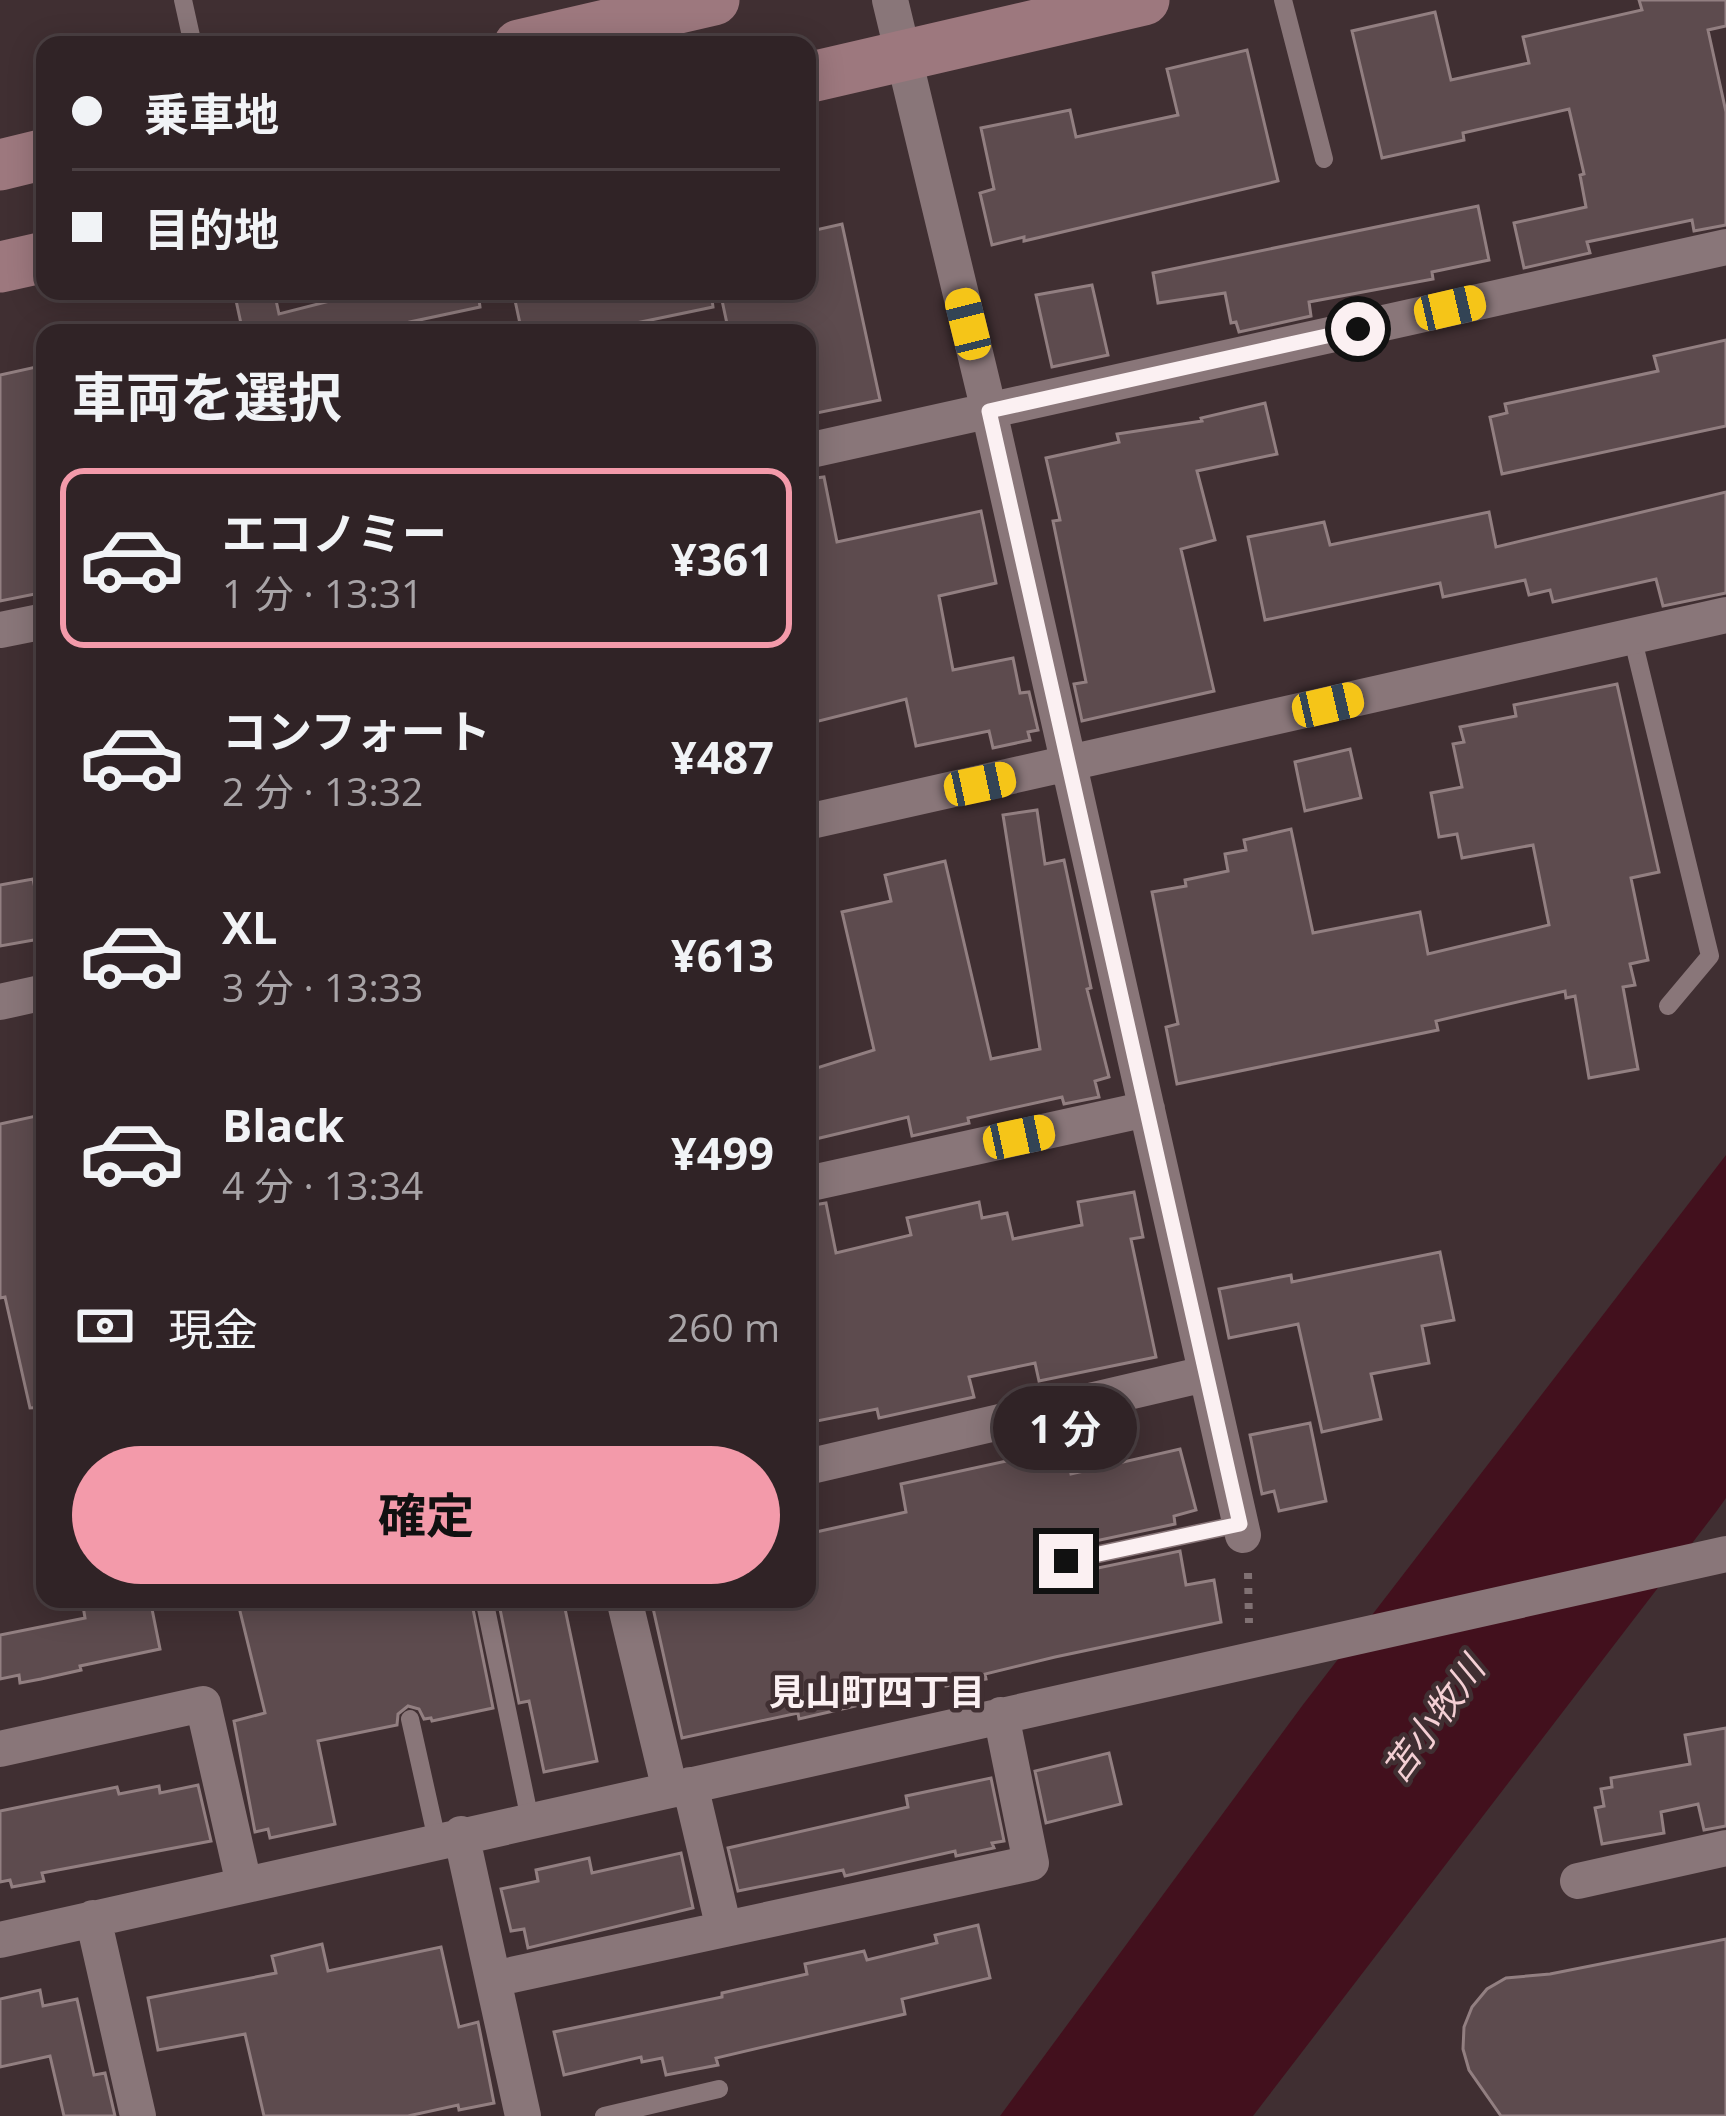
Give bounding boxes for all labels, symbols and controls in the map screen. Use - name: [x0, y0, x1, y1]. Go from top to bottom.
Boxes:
- text: 乗車地: [144, 83, 279, 144]
- text: 目的地: [144, 198, 279, 259]
- car: [1411, 282, 1489, 334]
- car: [942, 285, 994, 363]
- route start: [1331, 302, 1385, 356]
- text: 車両を選択: [72, 359, 342, 433]
- text: エコノミー: [222, 502, 447, 563]
- icon: car: [78, 504, 186, 612]
- text: ¥361: [671, 528, 774, 589]
- text: 1 分 · 13:31: [222, 566, 423, 619]
- car: [1289, 679, 1367, 731]
- text: コンフォート: [222, 700, 491, 761]
- icon: car: [78, 702, 186, 810]
- text: ¥487: [671, 726, 774, 787]
- car: [941, 759, 1019, 809]
- text: 2 分 · 13:32: [222, 764, 423, 817]
- text: XL: [222, 896, 277, 957]
- icon: car: [78, 900, 186, 1008]
- text: ¥613: [671, 924, 774, 985]
- text: 3 分 · 13:33: [222, 960, 423, 1013]
- text: Black: [222, 1094, 344, 1155]
- icon: car: [78, 1098, 186, 1206]
- car: [980, 1112, 1058, 1162]
- text: ¥499: [671, 1122, 774, 1183]
- text: 4 分 · 13:34: [222, 1158, 423, 1211]
- icon: cash: [72, 1293, 138, 1359]
- text: 現金: [168, 1298, 258, 1359]
- text: 260 m: [667, 1300, 780, 1353]
- callout: 1 分: [994, 1387, 1138, 1471]
- text: 1 分: [1029, 1401, 1101, 1454]
- button: 確定: [72, 1446, 780, 1584]
- route end: [1039, 1534, 1093, 1588]
- water label: 苫小牧川: [1371, 1643, 1497, 1792]
- district label: 見山町四丁目: [769, 1667, 985, 1716]

